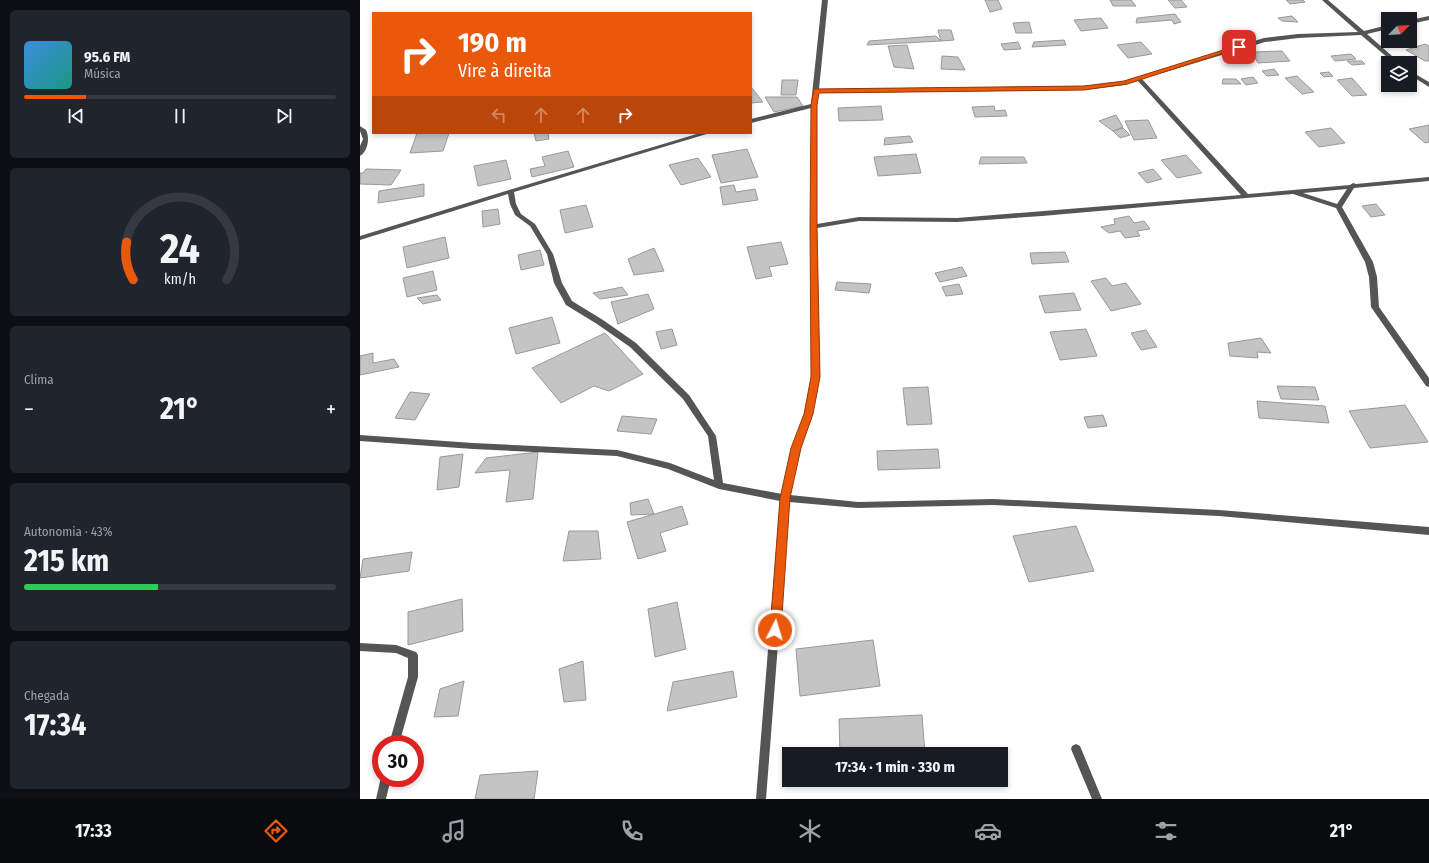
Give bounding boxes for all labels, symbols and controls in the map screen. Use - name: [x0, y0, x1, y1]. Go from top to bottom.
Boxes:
- north arrow: [1381, 12, 1417, 48]
- map controls: [1381, 12, 1417, 92]
- text: 190 m: [458, 26, 527, 59]
- icon: right: [392, 28, 444, 80]
- pin: [1222, 30, 1256, 64]
- icon: arrive: [1228, 36, 1250, 58]
- text: 95.6 FM: [84, 48, 130, 66]
- button: layers: [1381, 56, 1417, 92]
- text: Vire à direita: [458, 60, 552, 82]
- text: Música: [84, 66, 121, 81]
- icon: left: [488, 104, 510, 126]
- icon: ahead: [530, 104, 552, 126]
- icon: ahead: [572, 104, 594, 126]
- icon: right: [614, 104, 636, 126]
- icon: previous: [65, 105, 87, 127]
- icon: pause: [169, 105, 191, 127]
- icon: next: [273, 105, 295, 127]
- text: 24: [159, 223, 200, 273]
- text: km/h: [164, 270, 196, 287]
- text: Clima: [24, 372, 54, 387]
- text: 21°: [160, 391, 200, 427]
- text: −: [24, 396, 34, 423]
- text: +: [326, 396, 336, 423]
- text: Autonomia · 43%: [24, 524, 112, 539]
- text: 215 km: [24, 543, 109, 579]
- position arrow: [754, 609, 796, 651]
- text: Chegada: [24, 688, 69, 703]
- text: 17:34: [24, 707, 86, 743]
- speed limit sign: 30: [372, 735, 424, 787]
- text: 17:34 · 1 min · 330 m: [835, 758, 955, 776]
- icon: directions: [262, 817, 290, 845]
- icon: music: [440, 817, 468, 845]
- icon: phone: [618, 817, 646, 845]
- icon: climate: [796, 817, 824, 845]
- icon: car: [974, 817, 1002, 845]
- icon: filters: [1152, 817, 1180, 845]
- text: 17:33: [75, 820, 112, 842]
- text: 21°: [1330, 820, 1354, 842]

